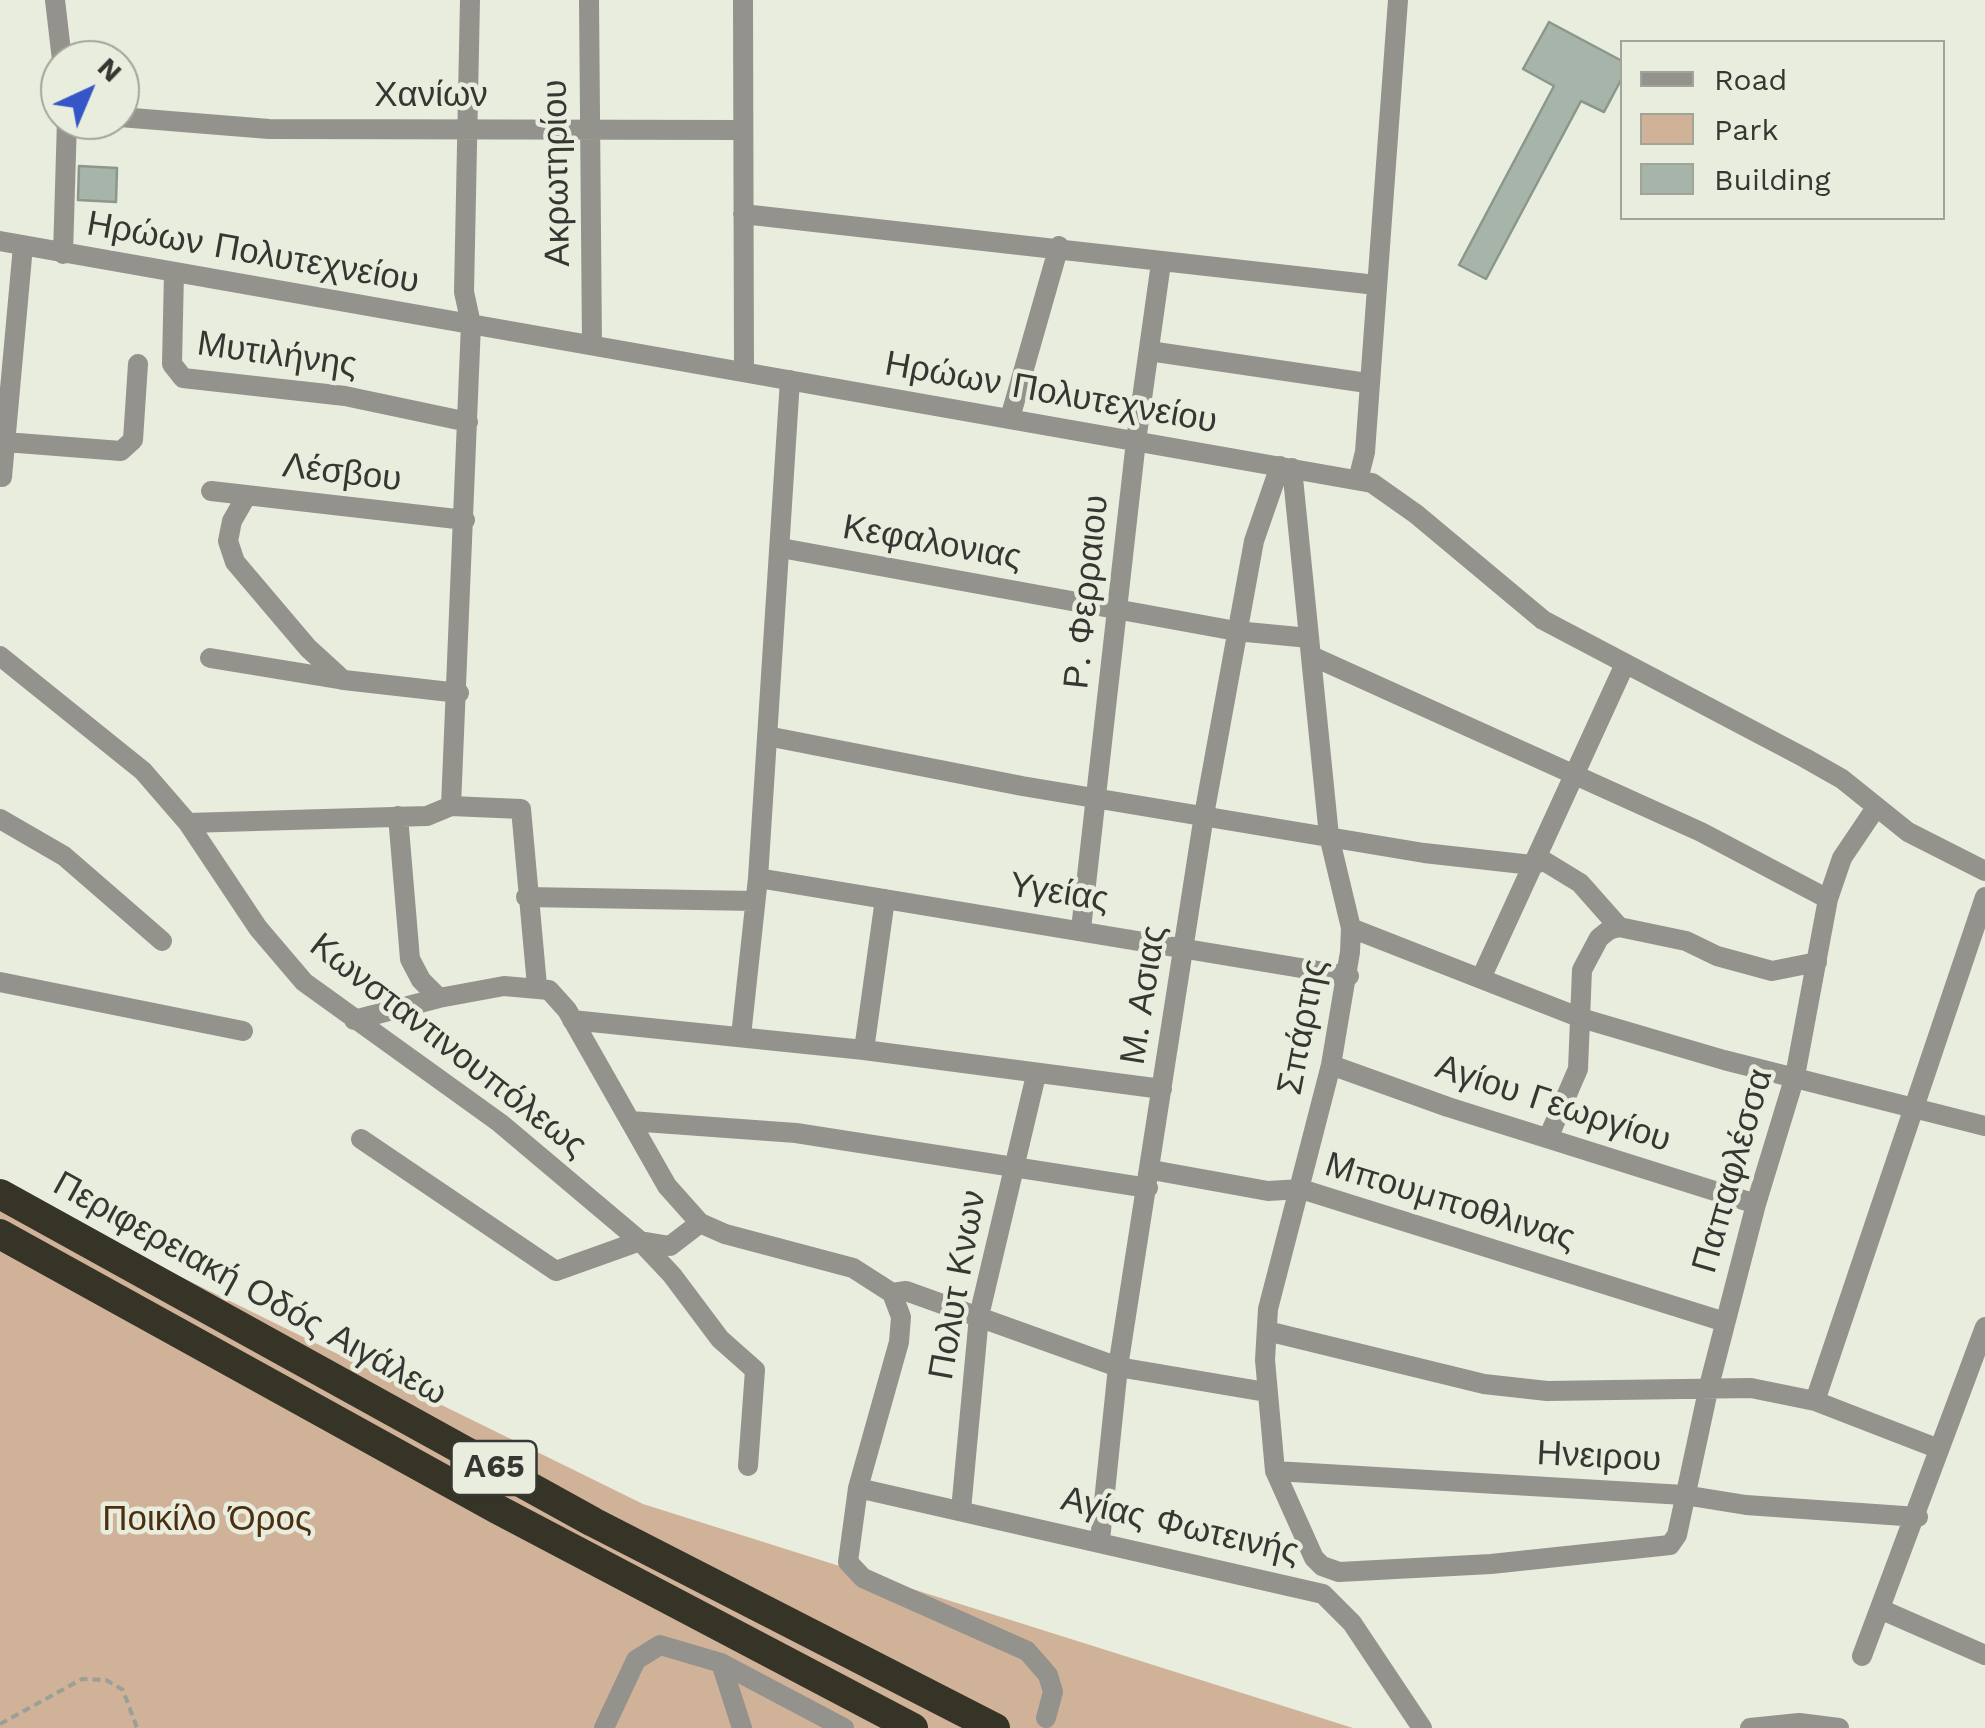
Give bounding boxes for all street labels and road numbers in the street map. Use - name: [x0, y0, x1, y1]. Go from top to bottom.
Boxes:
- street label: Χανίων: [374, 75, 488, 117]
- street label: Ακρωτηρίου: [534, 79, 580, 267]
- street label: Ηρώων Πολυτεχνείου: [84, 203, 422, 303]
- street label: Μυτιλήνης: [195, 323, 359, 387]
- street label: Ηρώων Πολυτεχνείου: [882, 343, 1220, 443]
- street label: Λέσβου: [280, 445, 404, 501]
- street label: Ρ. Φερραιου: [1056, 493, 1118, 691]
- street label: Κεφαλονιας: [839, 507, 1025, 579]
- street label: Υγείας: [1007, 864, 1111, 922]
- street label: Μ. Ασιας: [1112, 922, 1176, 1068]
- street label: Κωνσταντινουπόλεως: [301, 925, 595, 1167]
- street label: Σπάρτης: [1269, 956, 1337, 1098]
- street label: Αγίου Γεωργίου: [1430, 1046, 1676, 1162]
- street label: Παπαφλέσσα: [1684, 1064, 1782, 1278]
- street label: Μπουμποθλινας: [1320, 1144, 1580, 1260]
- street label: Περιφερειακή Οδός Αιγάλεω: [46, 1163, 454, 1415]
- street label: Πολυτ Κνων: [921, 1187, 995, 1383]
- street label: Ηνειρου: [1536, 1433, 1662, 1481]
- road number: Α65: [452, 1441, 536, 1495]
- street label: Αγίας Φωτεινής: [1057, 1478, 1303, 1574]

